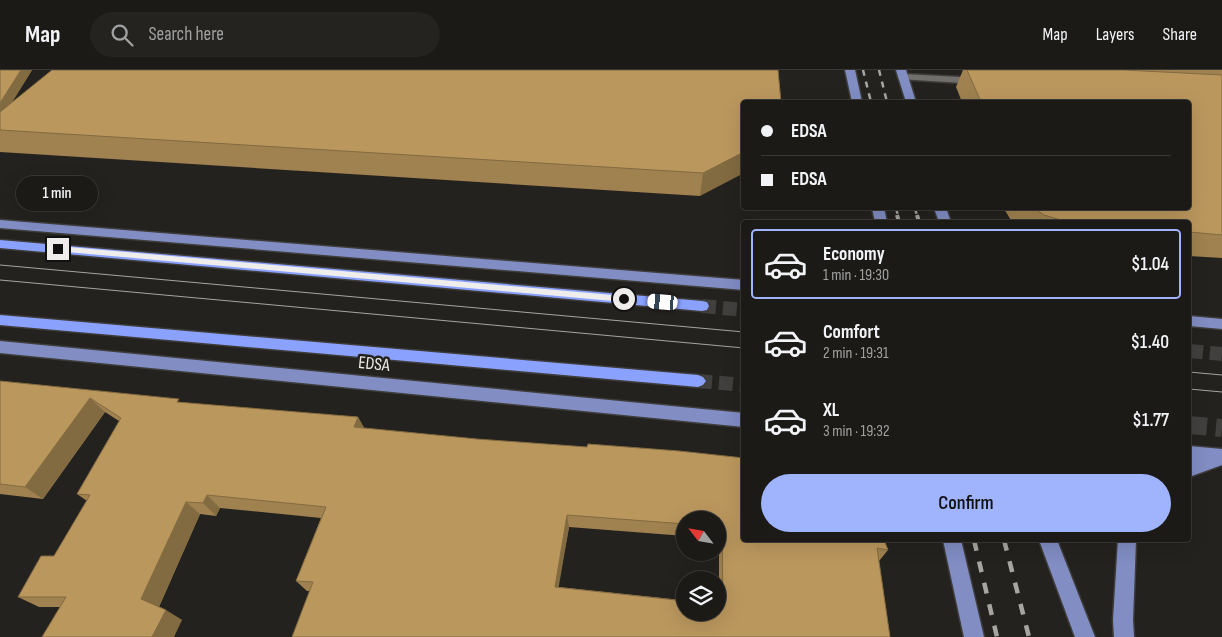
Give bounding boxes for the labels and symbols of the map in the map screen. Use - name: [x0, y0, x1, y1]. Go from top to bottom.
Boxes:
- callout: 1 min: [17, 176, 99, 212]
- route end: [47, 238, 69, 260]
- route start: [613, 288, 635, 310]
- car: [647, 293, 678, 311]
- street label: EDSA: [357, 352, 391, 376]
- north arrow: [676, 511, 726, 561]

